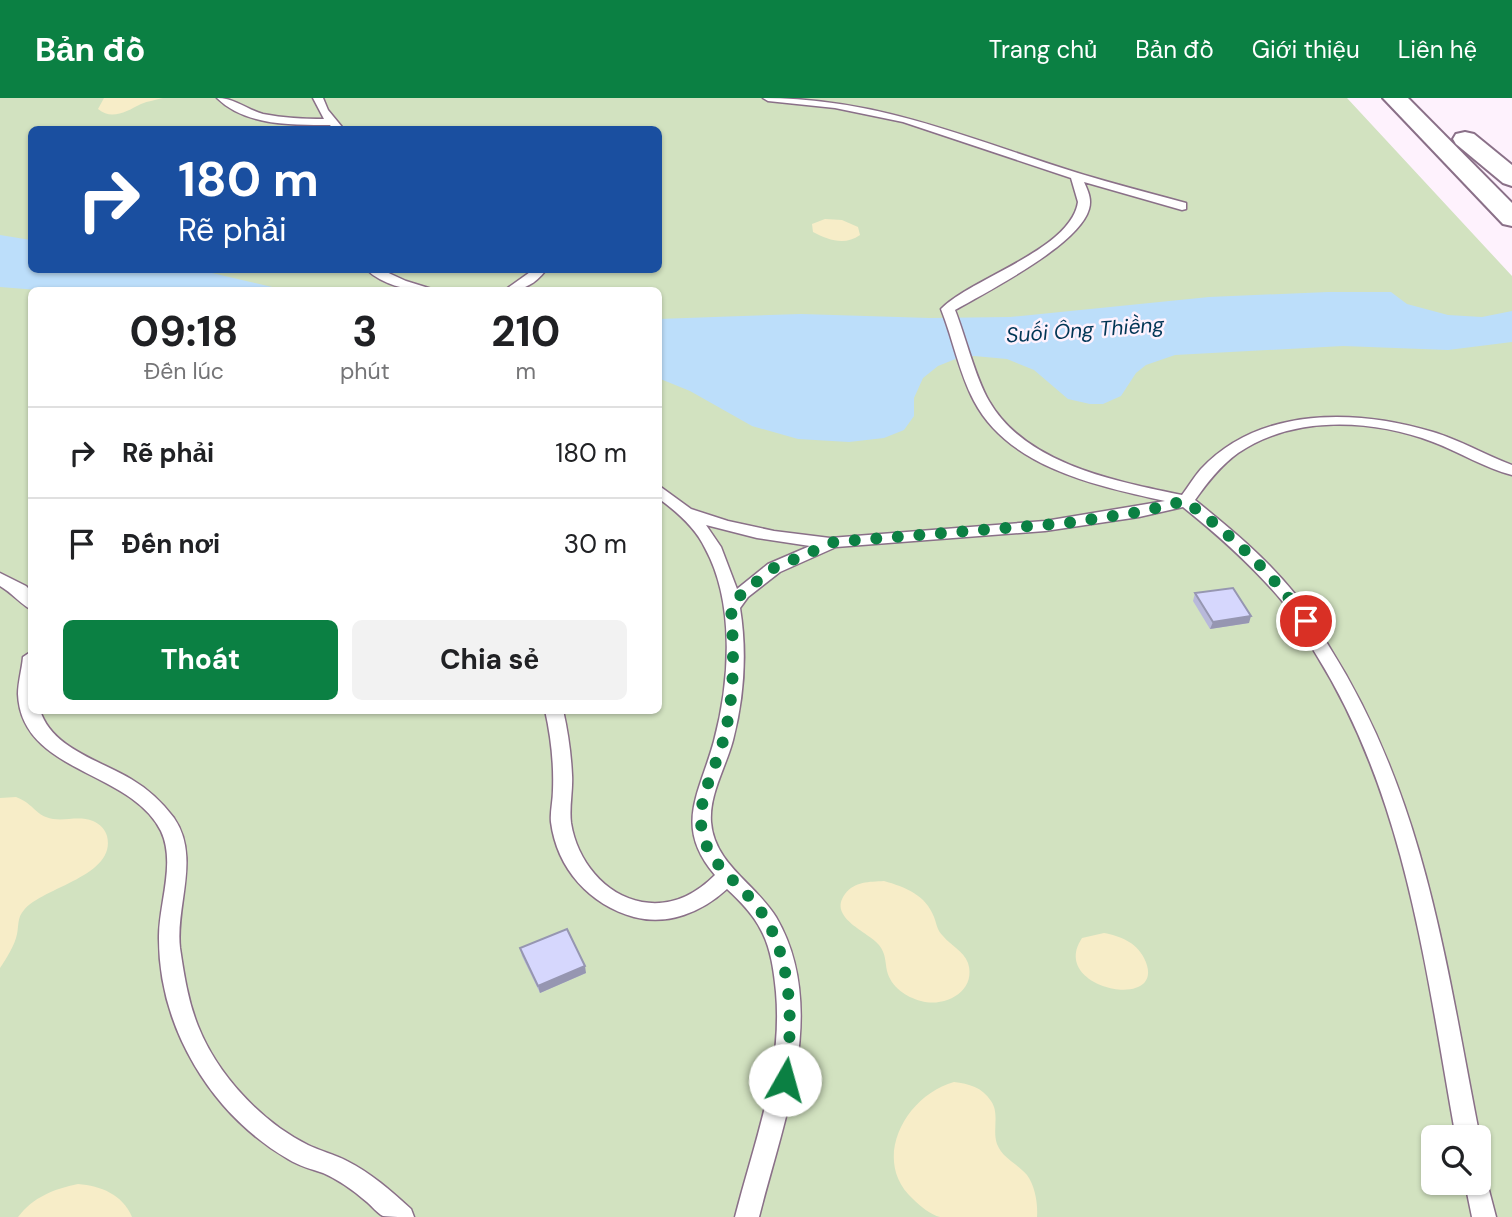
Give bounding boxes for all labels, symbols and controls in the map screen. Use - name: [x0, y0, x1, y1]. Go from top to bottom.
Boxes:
- text: Bản đồ: [35, 28, 145, 71]
- text: Trang chủ: [989, 34, 1097, 65]
- text: Bản đồ: [1135, 34, 1214, 65]
- text: Giới thiệu: [1252, 34, 1360, 65]
- text: Liên hệ: [1398, 34, 1477, 65]
- text: 180 m: [178, 147, 319, 211]
- icon: right: [63, 154, 154, 245]
- text: Rẽ phải: [178, 209, 287, 251]
- text: 09:18: [130, 304, 238, 359]
- text: 3: [352, 304, 377, 359]
- text: 210: [491, 304, 560, 359]
- water label: Suối Ông Thiềng: [1005, 310, 1165, 349]
- text: Đến lúc: [144, 356, 224, 386]
- text: phút: [340, 356, 390, 386]
- text: m: [516, 356, 536, 386]
- icon: right: [63, 434, 101, 472]
- text: Rẽ phải: [122, 436, 214, 470]
- text: 180 m: [555, 436, 627, 470]
- icon: arrive: [63, 525, 101, 563]
- text: Đến nơi: [122, 527, 220, 561]
- text: 30 m: [564, 527, 627, 561]
- pin: [1276, 591, 1336, 651]
- icon: arrive: [1287, 602, 1325, 640]
- button: Thoát: [63, 620, 338, 700]
- button: Chia sẻ: [352, 620, 627, 700]
- position arrow: [748, 1043, 822, 1117]
- map controls: [1421, 1125, 1491, 1195]
- button: search: [1421, 1125, 1491, 1195]

